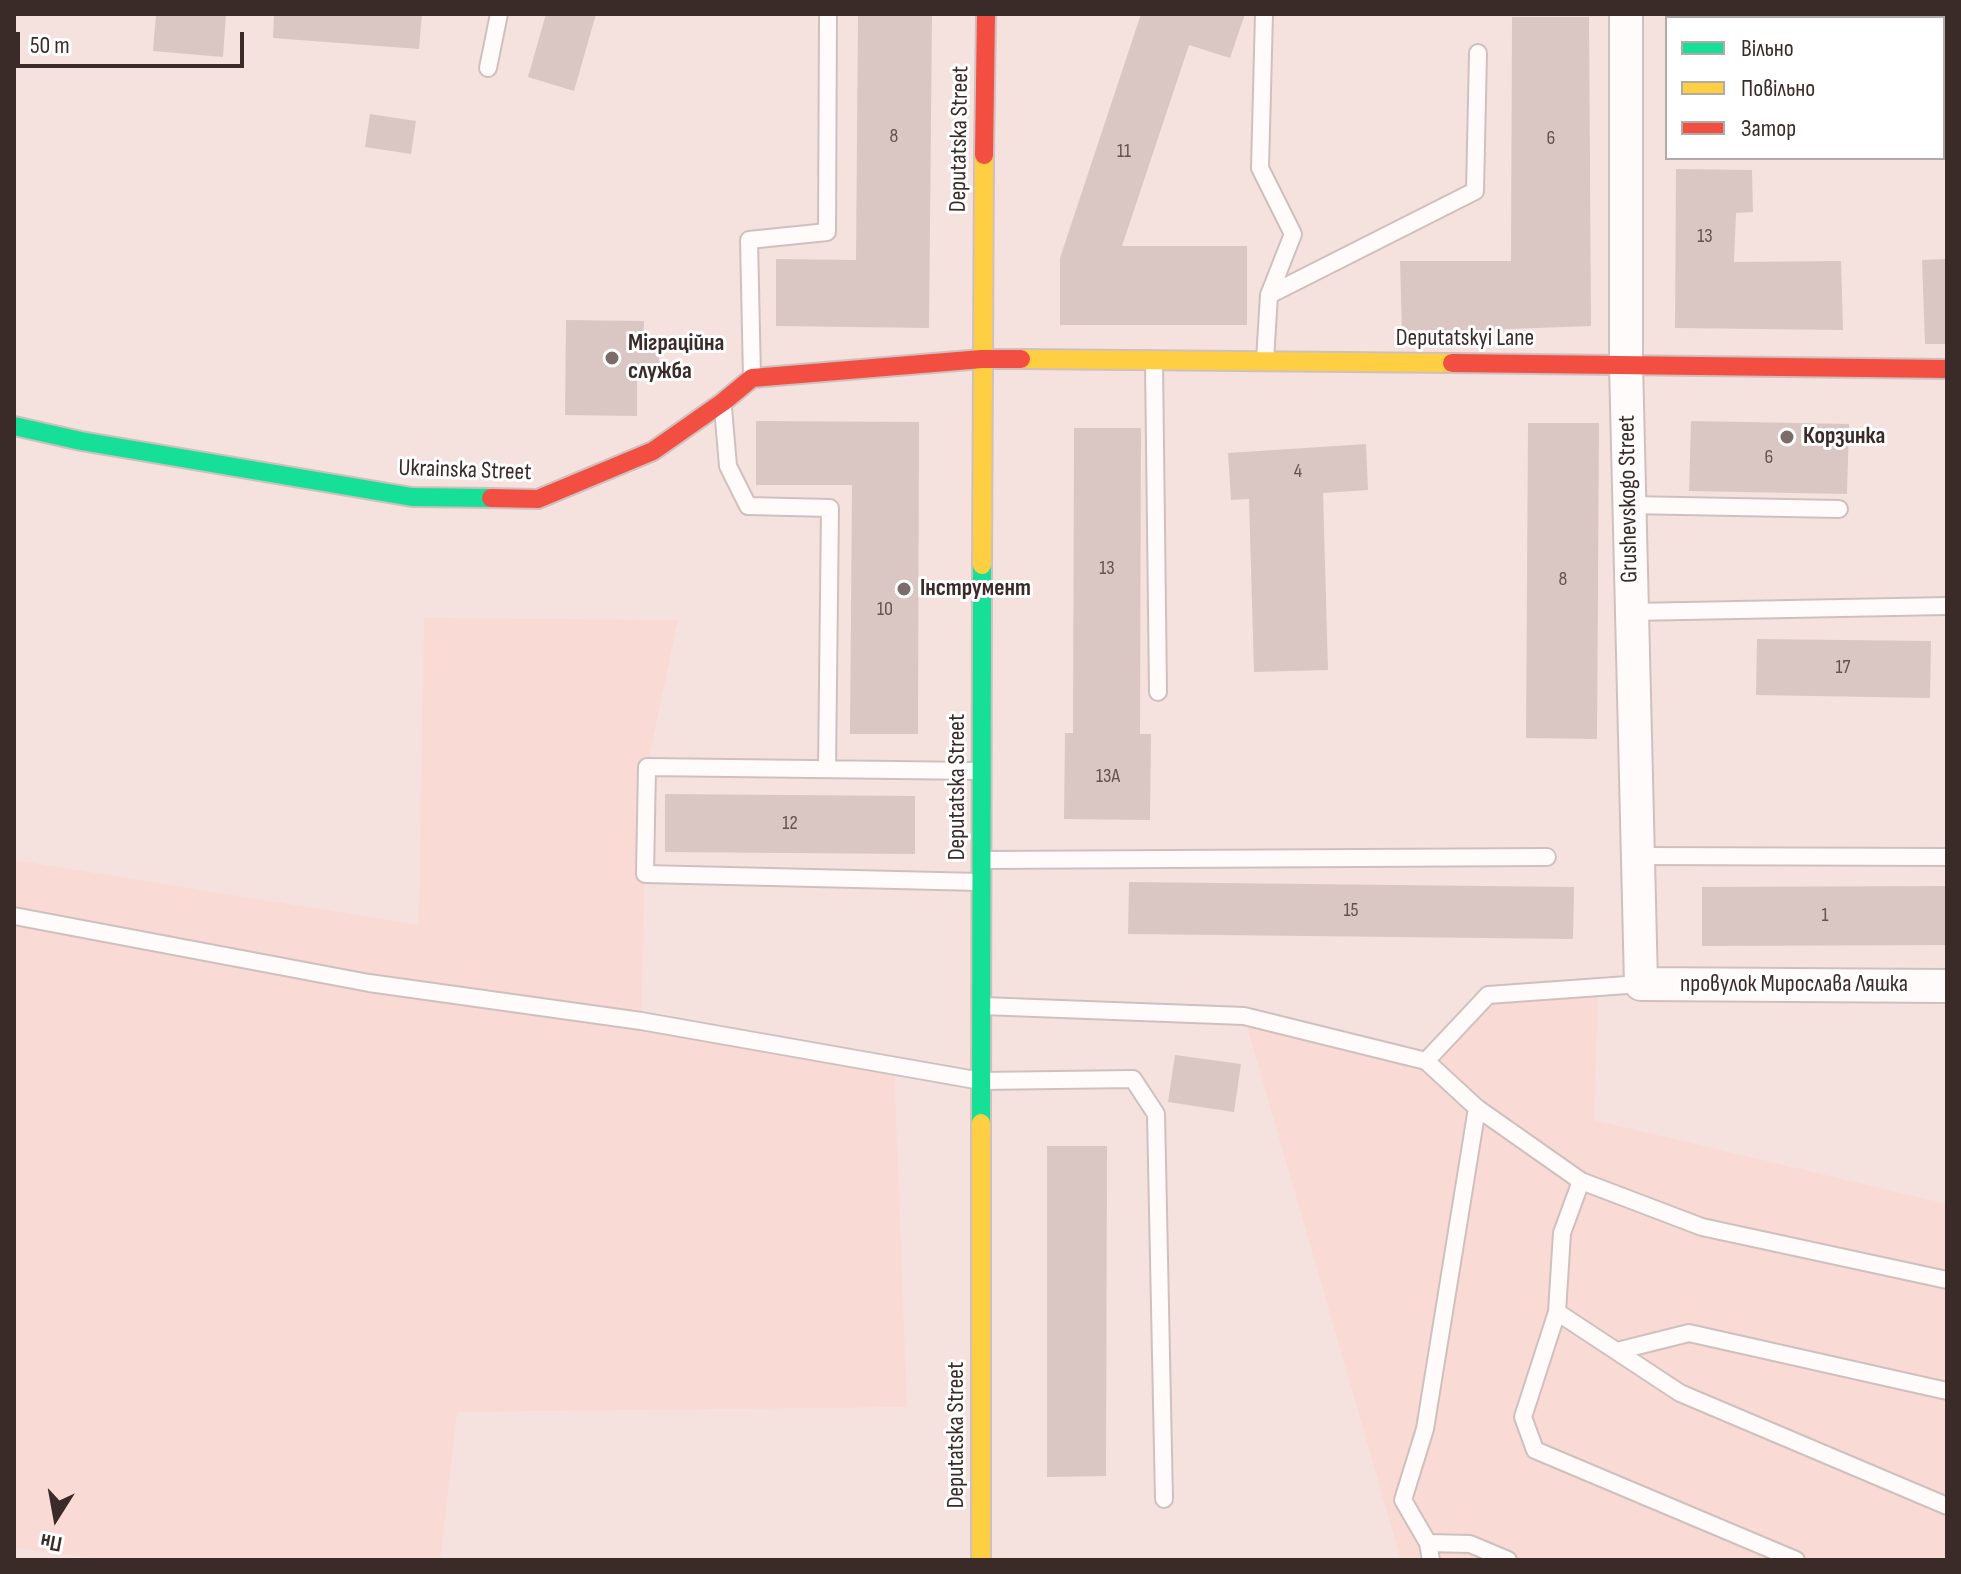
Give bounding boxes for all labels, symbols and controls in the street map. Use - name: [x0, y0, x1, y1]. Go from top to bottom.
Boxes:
- scale bar: [20, 16, 248, 66]
- legend: [1665, 16, 1945, 160]
- text: 50 m: [30, 31, 70, 60]
- text: Вільно: [1741, 34, 1794, 63]
- street label: Deputatska Street: [944, 66, 976, 212]
- text: Повільно: [1741, 74, 1815, 103]
- text: Затор: [1741, 114, 1796, 143]
- house number: 8: [890, 125, 898, 149]
- house number: 6: [1547, 127, 1555, 151]
- house number: 11: [1117, 140, 1131, 164]
- house number: 13: [1697, 225, 1713, 249]
- street label: Deputatskyi Lane: [1396, 325, 1534, 353]
- place label: Міграційна служба: [628, 330, 724, 386]
- marker: Міграційна служба: [603, 349, 621, 367]
- street label: Grushevskogo Street: [1613, 415, 1645, 583]
- place label: Корзинка: [1803, 423, 1885, 451]
- marker: Корзинка: [1778, 428, 1796, 446]
- house number: 6: [1765, 446, 1773, 470]
- street label: Ukrainska Street: [398, 454, 532, 488]
- house number: 4: [1294, 460, 1302, 484]
- house number: 13: [1099, 557, 1115, 581]
- house number: 8: [1559, 568, 1567, 592]
- place label: Інструмент: [920, 575, 1031, 603]
- marker: Інструмент: [895, 580, 913, 598]
- house number: 10: [877, 598, 893, 622]
- house number: 17: [1836, 656, 1850, 680]
- street label: Deputatska Street: [944, 714, 972, 860]
- house number: 13А: [1096, 765, 1120, 789]
- house number: 12: [782, 812, 798, 836]
- house number: 15: [1343, 899, 1359, 923]
- house number: 1: [1822, 904, 1828, 928]
- street label: провулок Мирослава Ляшка: [1680, 971, 1908, 999]
- street label: Deputatska Street: [943, 1362, 971, 1508]
- north arrow: [16, 1478, 96, 1558]
- text: Пн: [38, 1527, 64, 1557]

